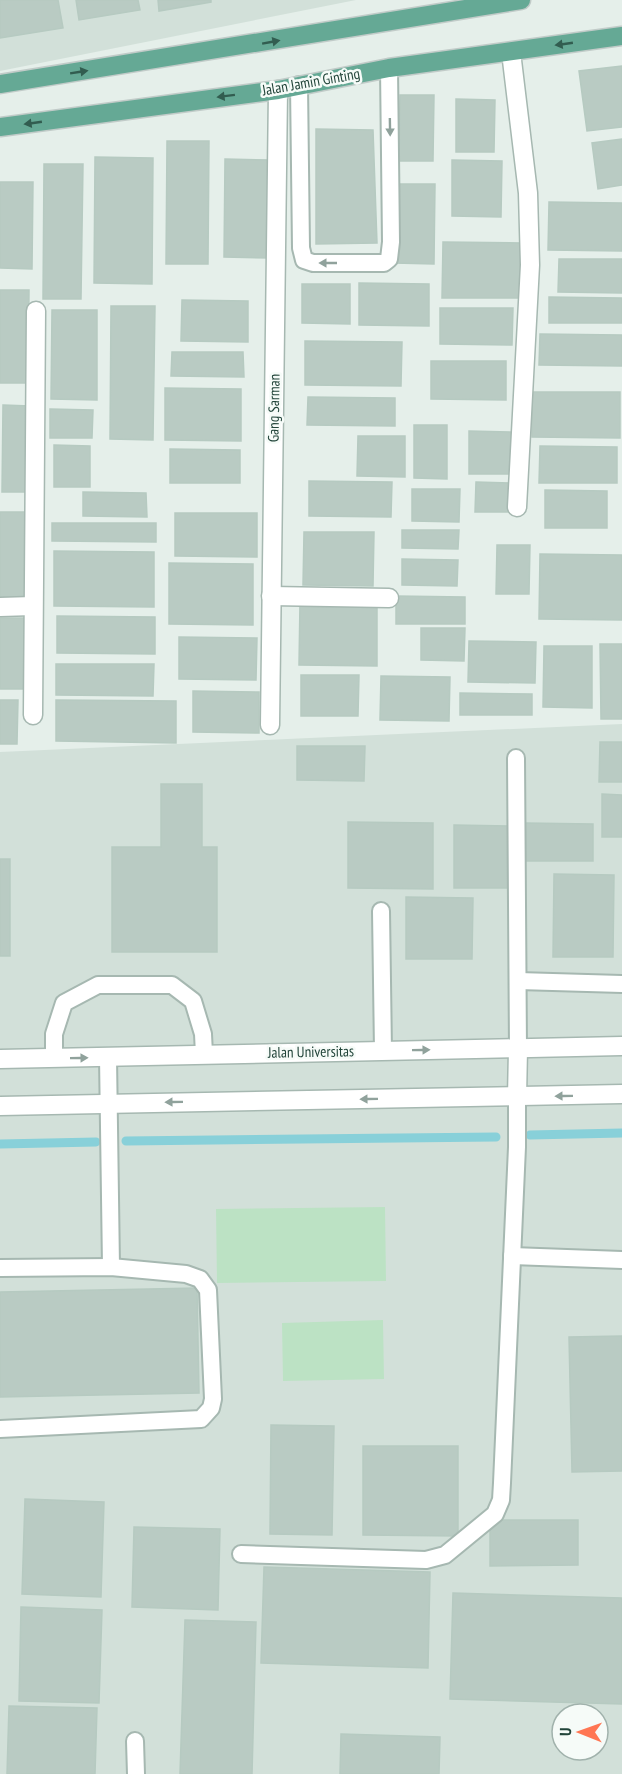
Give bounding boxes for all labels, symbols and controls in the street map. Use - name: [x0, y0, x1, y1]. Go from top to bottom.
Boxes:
- one-way arrow: [262, 37, 281, 46]
- one-way arrow: [554, 40, 573, 49]
- street label: Jalan Jamin Ginting: [260, 64, 361, 100]
- one-way arrow: [69, 68, 88, 77]
- one-way arrow: [217, 91, 236, 101]
- one-way arrow: [385, 117, 394, 136]
- one-way arrow: [23, 118, 42, 127]
- one-way arrow: [318, 258, 337, 268]
- street label: Gang Sarman: [263, 374, 284, 442]
- street label: Jalan Universitas: [267, 1041, 354, 1062]
- one-way arrow: [412, 1045, 431, 1055]
- one-way arrow: [70, 1053, 89, 1062]
- one-way arrow: [554, 1091, 573, 1100]
- one-way arrow: [359, 1094, 378, 1104]
- one-way arrow: [164, 1098, 183, 1107]
- north arrow: [550, 1702, 610, 1762]
- text: U: [555, 1727, 575, 1736]

